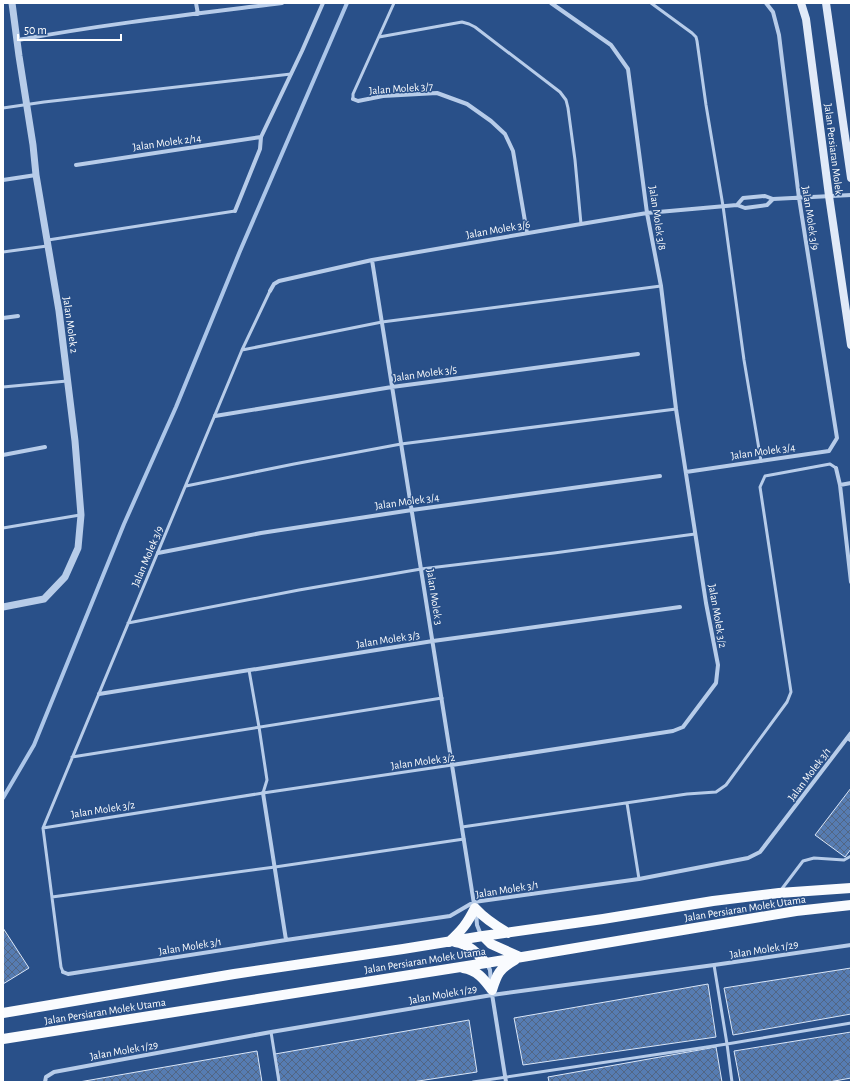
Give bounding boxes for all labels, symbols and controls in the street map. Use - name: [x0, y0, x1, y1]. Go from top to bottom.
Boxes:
- scale bar: [18, 16, 121, 42]
- text: 50 m: [24, 24, 47, 36]
- street label: Jalan Molek 3/7: [369, 81, 434, 96]
- street label: Jalan Persiaran Molek: [822, 103, 845, 195]
- street label: Jalan Molek 2/14: [132, 132, 202, 153]
- street label: Jalan Molek 3/8: [647, 185, 668, 251]
- street label: Jalan Molek 3/9: [800, 185, 821, 251]
- street label: Jalan Molek 3/6: [465, 218, 531, 241]
- street label: Jalan Molek 2: [61, 296, 80, 354]
- street label: Jalan Molek 3/5: [393, 364, 458, 383]
- street label: Jalan Molek 3/4: [730, 442, 796, 461]
- street label: Jalan Molek 3/4: [374, 492, 440, 511]
- street label: Jalan Molek 3/9: [130, 524, 165, 588]
- street label: Jalan Molek 3: [425, 568, 444, 626]
- street label: Jalan Molek 3/2: [706, 583, 729, 649]
- street label: Jalan Molek 3/3: [356, 629, 421, 650]
- street label: Jalan Molek 3/1: [786, 746, 833, 803]
- street label: Jalan Molek 3/2: [390, 752, 456, 771]
- street label: Jalan Molek 3/2: [70, 799, 136, 820]
- street label: Jalan Molek 3/1: [475, 879, 539, 900]
- street label: Jalan Persiaran Molek Utama: [684, 893, 807, 924]
- street label: Jalan Molek 3/1: [158, 936, 222, 957]
- street label: Jalan Molek 1/29: [729, 939, 799, 960]
- street label: Jalan Persiaran Molek Utama: [364, 945, 487, 976]
- street label: Jalan Molek 1/29: [408, 983, 478, 1006]
- street label: Jalan Persiaran Molek Utama: [44, 996, 167, 1027]
- street label: Jalan Molek 1/29: [89, 1039, 159, 1062]

